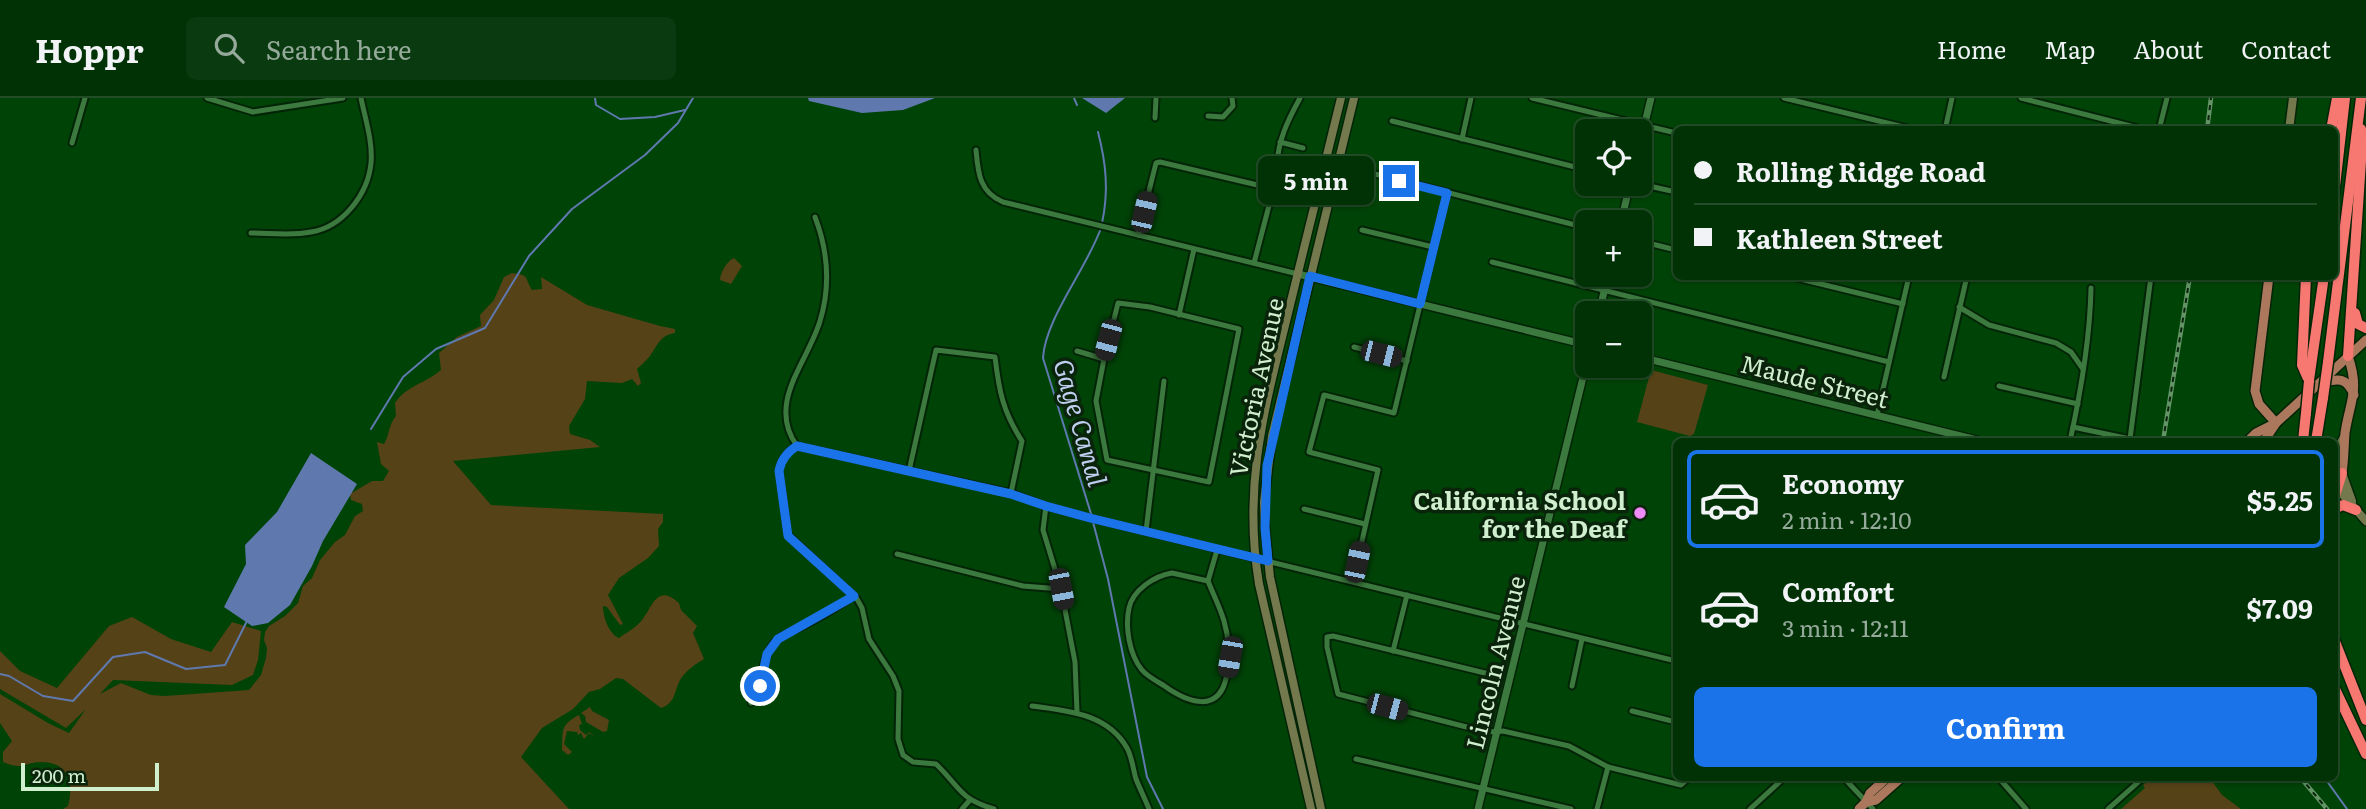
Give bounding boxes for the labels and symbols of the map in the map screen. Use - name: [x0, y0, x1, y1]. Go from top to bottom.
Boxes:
- callout: 5 min: [1259, 156, 1374, 206]
- route end: [1383, 165, 1415, 197]
- car: [1130, 189, 1159, 235]
- street label: Victoria Avenue: [1219, 294, 1291, 480]
- car: [1093, 317, 1124, 363]
- car: [1359, 339, 1404, 369]
- street label: Maude Street: [1737, 345, 1893, 415]
- water label: Gage Canal: [1045, 354, 1119, 491]
- place label: California School for the Deaf: [1413, 482, 1629, 545]
- marker: California School for the Deaf: [1632, 505, 1648, 521]
- car: [1343, 539, 1372, 585]
- car: [1047, 566, 1076, 612]
- street label: Lincoln Avenue: [1456, 572, 1532, 752]
- car: [1217, 634, 1244, 680]
- route start: [744, 670, 776, 702]
- car: [1364, 691, 1411, 723]
- scale bar: [21, 760, 159, 792]

